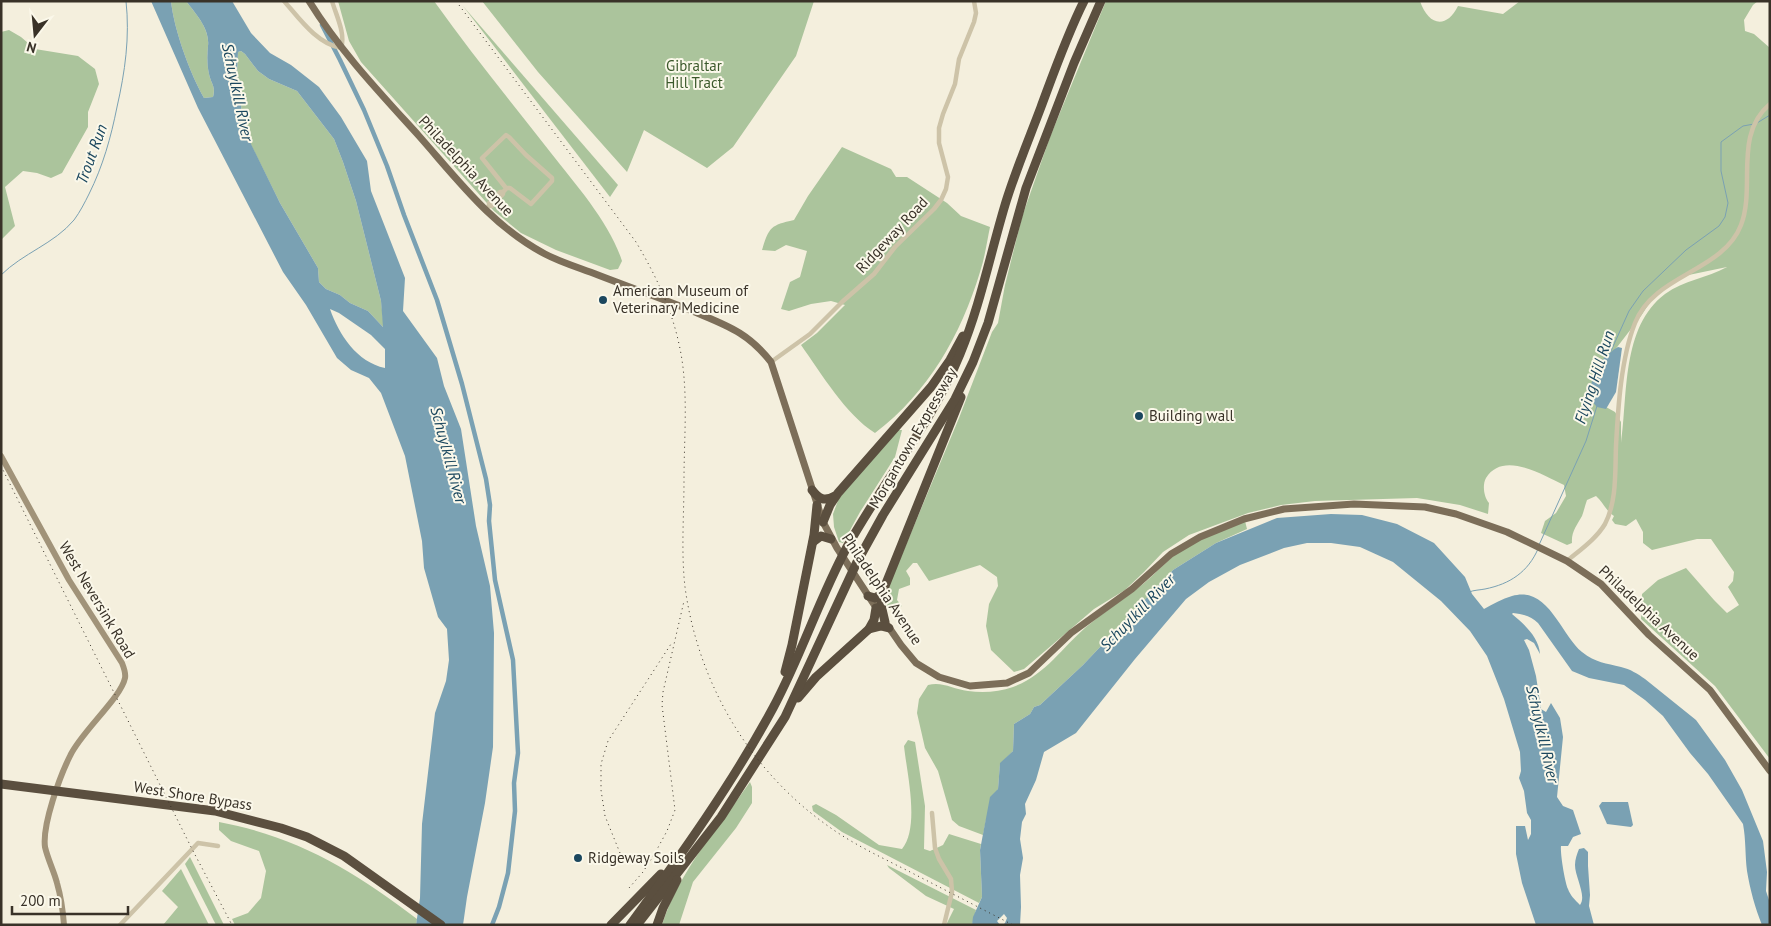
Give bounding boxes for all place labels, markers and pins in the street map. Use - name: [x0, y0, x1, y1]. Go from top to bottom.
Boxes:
- place label: American Museum of Veterinary Medicine: [612, 281, 749, 317]
- marker: American Museum of Veterinary Medicine: [597, 294, 609, 306]
- place label: Building wall: [1149, 406, 1234, 425]
- marker: Building wall: [1133, 410, 1145, 422]
- place label: Ridgeway Soils: [588, 848, 684, 867]
- marker: Ridgeway Soils: [572, 852, 584, 864]

